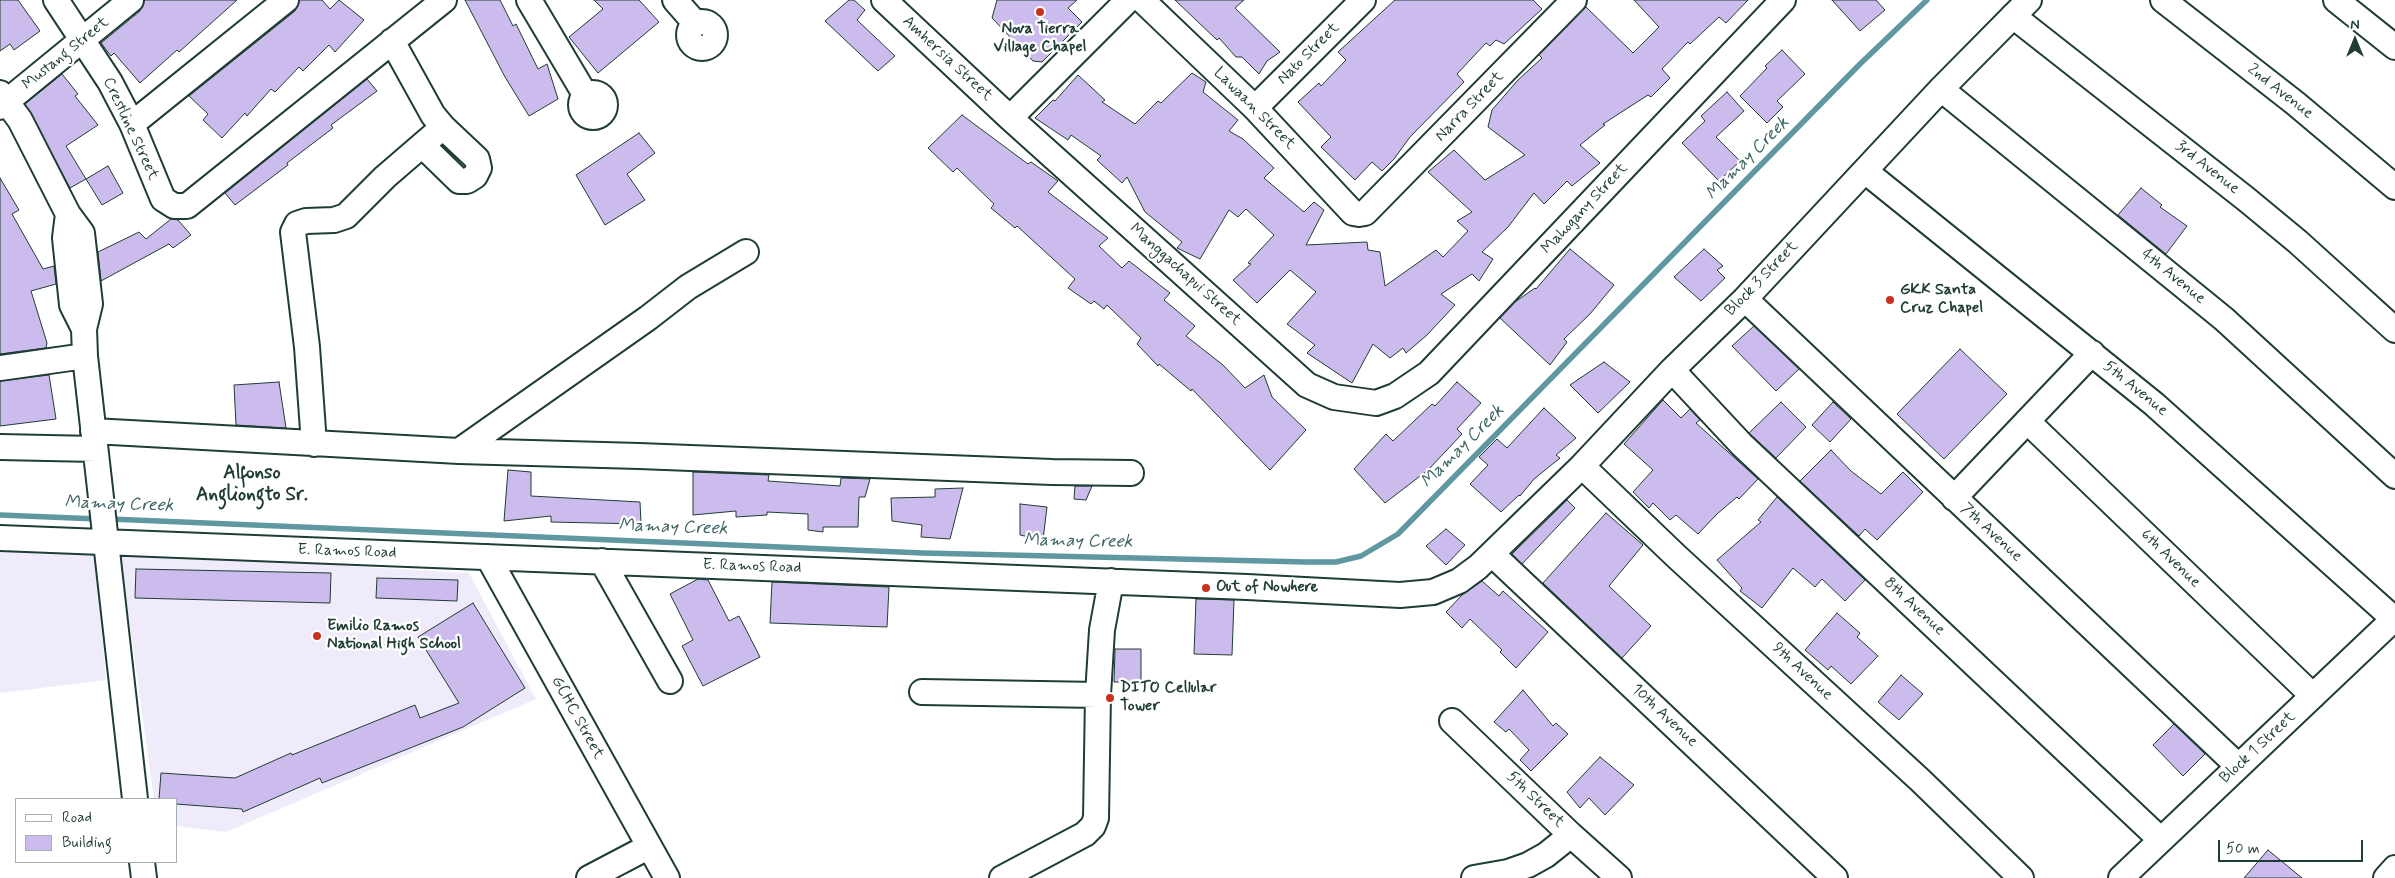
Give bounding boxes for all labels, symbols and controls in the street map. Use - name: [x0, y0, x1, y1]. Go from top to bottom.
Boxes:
- marker: Nova Tierra Village Chapel: [1034, 6, 1046, 18]
- street label: Amhersia Street: [898, 12, 996, 106]
- street label: Mustang Street: [19, 13, 113, 95]
- north arrow: [2330, 15, 2380, 65]
- text: N: [2350, 16, 2360, 34]
- street label: Nato Street: [1274, 19, 1344, 89]
- place label: Nova Tierra Village Chapel: [993, 20, 1087, 58]
- street label: 2nd Avenue: [2243, 60, 2317, 124]
- street label: Lawaan Street: [1209, 64, 1299, 154]
- street label: Narra Street: [1432, 68, 1508, 146]
- street label: Crestline Street: [98, 74, 162, 184]
- water label: Mamay Creek: [1702, 113, 1794, 205]
- street label: 3rd Avenue: [2171, 137, 2243, 199]
- street label: Mahogany Street: [1538, 159, 1632, 259]
- street label: Manggachapui Street: [1125, 220, 1245, 330]
- street label: Block 3 Street: [1721, 237, 1803, 321]
- street label: 4th Avenue: [2137, 245, 2209, 309]
- place label: GKK Santa Cruz Chapel: [1900, 281, 1983, 319]
- marker: GKK Santa Cruz Chapel: [1884, 294, 1896, 306]
- street label: 5th Avenue: [2099, 357, 2171, 421]
- water label: Mamay Creek: [1417, 401, 1509, 493]
- district label: Alfonso Angliongto Sr.: [196, 463, 308, 507]
- water label: Mamay Creek: [64, 492, 174, 518]
- street label: 7th Avenue: [1956, 500, 2026, 566]
- water label: Mamay Creek: [618, 515, 728, 541]
- street label: 6th Avenue: [2136, 526, 2204, 592]
- water label: Mamay Creek: [1023, 530, 1133, 554]
- street label: E. Ramos Road: [297, 541, 397, 563]
- street label: E. Ramos Road: [702, 556, 802, 578]
- street label: 8th Avenue: [1879, 574, 1949, 640]
- place label: Out of Nowhere: [1216, 578, 1318, 598]
- marker: Out of Nowhere: [1200, 582, 1212, 594]
- place label: Emilio Ramos National High School: [327, 617, 461, 655]
- marker: Emilio Ramos National High School: [311, 630, 323, 642]
- street label: 9th Avenue: [1768, 639, 1836, 705]
- street label: GCHC Street: [546, 673, 608, 763]
- place label: DITO Cellular Tower: [1120, 679, 1216, 717]
- street label: 10th Avenue: [1627, 680, 1701, 752]
- marker: DITO Cellular Tower: [1104, 692, 1116, 704]
- street label: Block 1 Street: [2216, 708, 2300, 788]
- street label: 5th Street: [1502, 768, 1568, 832]
- legend: [15, 798, 178, 863]
- text: Road: [62, 808, 92, 828]
- scale bar: [2220, 830, 2365, 862]
- text: Building: [62, 833, 112, 853]
- text: 50 m: [2226, 839, 2260, 859]

